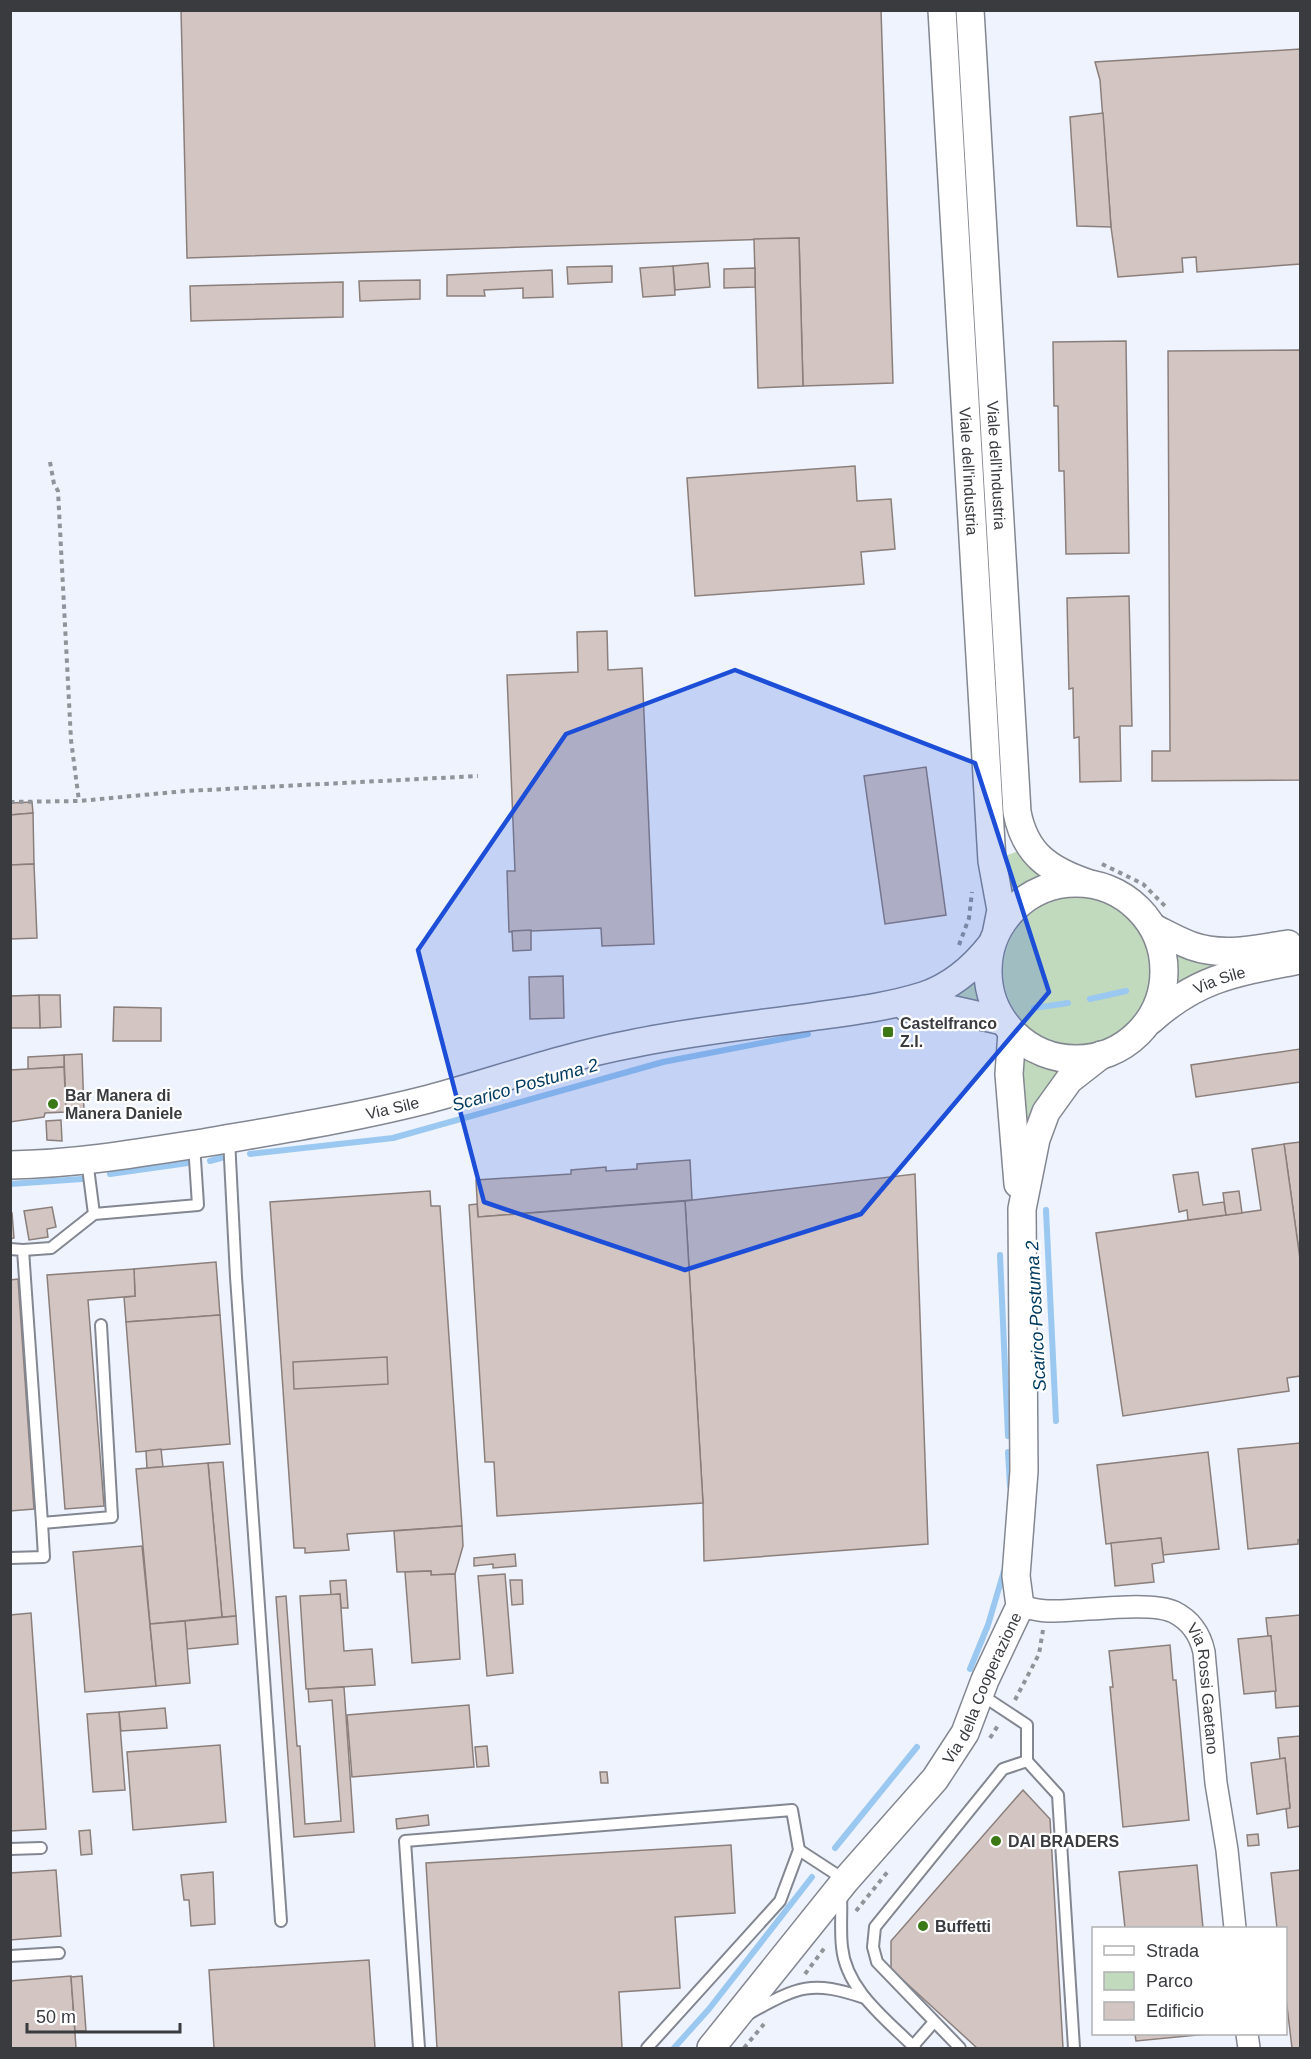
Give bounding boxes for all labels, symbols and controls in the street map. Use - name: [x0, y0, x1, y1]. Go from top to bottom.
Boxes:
- street label: Viale dell'Industria: [984, 400, 1009, 530]
- street label: Viale dell'industria: [957, 407, 981, 536]
- street label: Via Sile: [1190, 963, 1247, 997]
- place label: Castelfranco Z.I.: [900, 1015, 997, 1050]
- marker: Castelfranco Z.I.: [881, 1025, 895, 1039]
- water label: Scarico Postuma 2: [450, 1055, 600, 1115]
- place label: Bar Manera di Manera Daniele: [65, 1087, 182, 1122]
- street label: Via Sile: [364, 1093, 421, 1122]
- marker: Bar Manera di Manera Daniele: [46, 1097, 60, 1111]
- water label: Scarico Postuma 2: [1022, 1240, 1050, 1392]
- street label: Via della Cooperazione: [939, 1609, 1024, 1767]
- street label: Via Rossi Gaetano: [1184, 1620, 1222, 1755]
- place label: DAI BRADERS: [1008, 1833, 1119, 1850]
- marker: DAI BRADERS: [989, 1834, 1003, 1848]
- place label: Buffetti: [935, 1918, 991, 1935]
- marker: Buffetti: [916, 1919, 930, 1933]
- legend: [1092, 1927, 1287, 2035]
- text: Strada: [1146, 1941, 1200, 1961]
- text: Parco: [1146, 1971, 1193, 1991]
- scale bar: [27, 1996, 180, 2034]
- text: Edificio: [1146, 2001, 1204, 2021]
- text: 50 m: [36, 2007, 76, 2027]

